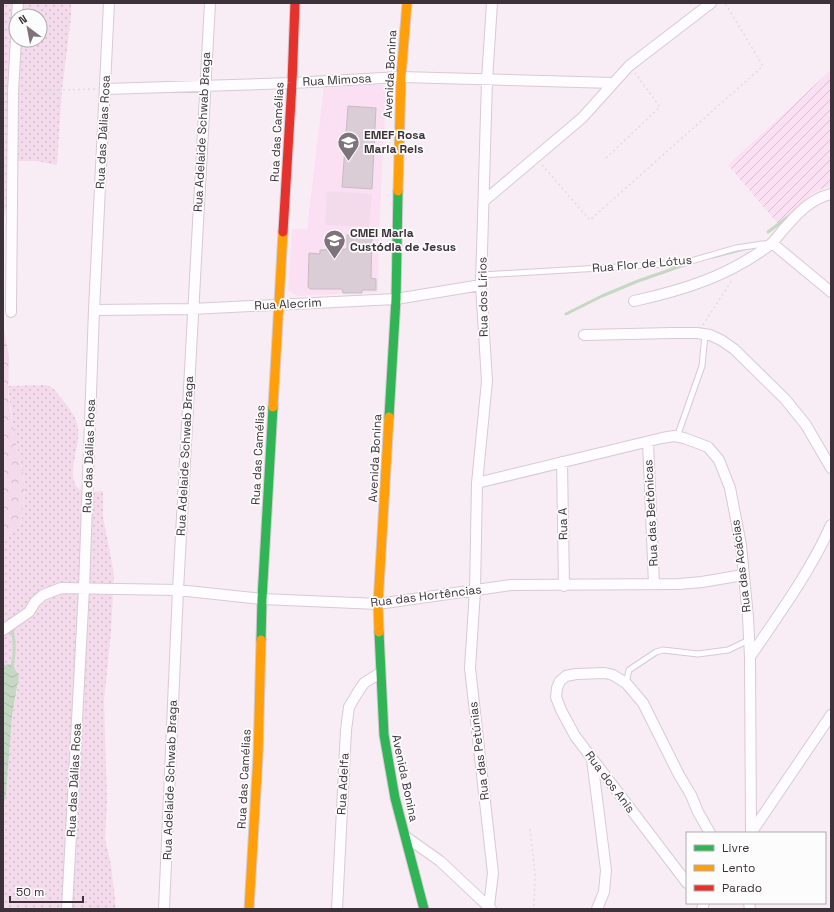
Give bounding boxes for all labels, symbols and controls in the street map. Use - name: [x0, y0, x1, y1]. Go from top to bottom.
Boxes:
- north arrow: [8, 8, 48, 48]
- text: N: [16, 12, 30, 27]
- street label: Avenida Bonina: [380, 29, 400, 119]
- street label: Rua Adelaide Schwab Braga: [190, 51, 214, 213]
- street label: Rua Mimosa: [302, 70, 372, 90]
- street label: Rua das Dálias Rosa: [92, 75, 114, 189]
- street label: Rua das Camélias: [266, 82, 288, 182]
- place label: EMEF Rosa Maria Reis: [364, 127, 426, 157]
- school or university icon: EMEF Rosa Maria Reis: [336, 129, 362, 162]
- place label: CMEI Maria Custódia de Jesus: [350, 225, 456, 255]
- school or university icon: CMEI Maria Custódia de Jesus: [321, 227, 347, 260]
- street label: Rua Flor de Lótus: [591, 252, 693, 276]
- street label: Rua dos Lírios: [474, 257, 492, 337]
- street label: Rua Alecrim: [254, 294, 322, 314]
- street label: Rua Adelaide Schwab Braga: [173, 375, 197, 537]
- street label: Rua das Dálias Rosa: [79, 399, 99, 513]
- street label: Rua das Camélias: [247, 405, 269, 505]
- street label: Avenida Bonina: [365, 413, 385, 503]
- street label: Rua das Betônicas: [640, 459, 662, 567]
- street label: Rua A: [555, 507, 571, 540]
- street label: Rua das Acácias: [727, 519, 755, 613]
- street label: Rua das Hortências: [370, 581, 482, 611]
- street label: Rua Adelaide Schwab Braga: [159, 699, 181, 860]
- street label: Rua das Petúnias: [465, 701, 493, 801]
- street label: Rua das Dálias Rosa: [63, 723, 85, 837]
- street label: Rua das Camélias: [233, 729, 255, 829]
- street label: Avenida Bonina: [388, 733, 422, 823]
- street label: Rua dos Anis: [581, 748, 639, 816]
- street label: Rua Adelfa: [333, 752, 353, 815]
- legend: [686, 832, 826, 904]
- text: Livre: [722, 840, 749, 856]
- text: Lento: [722, 860, 756, 876]
- scale bar: [10, 878, 83, 904]
- text: Parado: [722, 880, 762, 896]
- text: 50 m: [16, 884, 44, 900]

